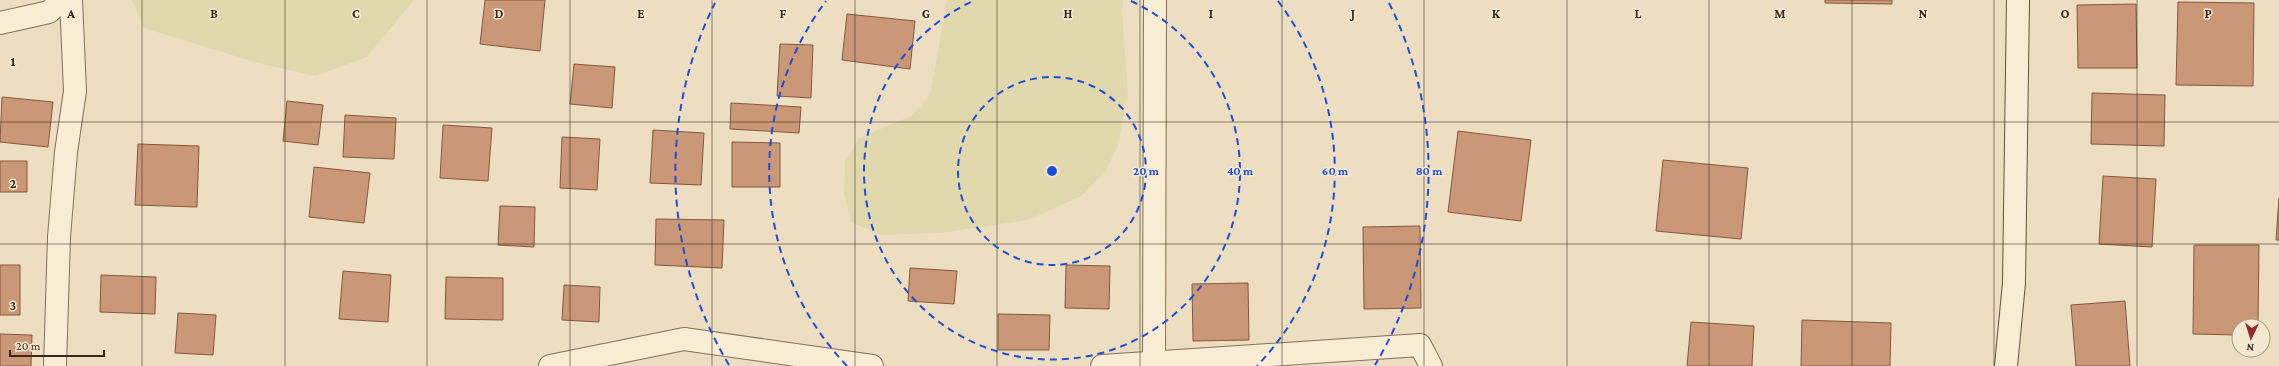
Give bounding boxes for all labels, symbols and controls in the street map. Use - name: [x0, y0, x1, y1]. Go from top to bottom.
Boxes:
- text: A: [66, 6, 75, 21]
- text: B: [210, 6, 218, 21]
- text: C: [352, 6, 360, 21]
- text: D: [495, 6, 504, 21]
- text: E: [637, 6, 645, 21]
- text: F: [780, 6, 787, 21]
- text: G: [922, 6, 930, 21]
- text: H: [1064, 6, 1073, 21]
- text: I: [1209, 6, 1213, 21]
- text: J: [1349, 6, 1355, 21]
- text: K: [1492, 6, 1501, 21]
- text: L: [1635, 6, 1642, 21]
- text: M: [1774, 6, 1786, 21]
- text: N: [1919, 6, 1928, 21]
- text: O: [2061, 6, 2070, 21]
- text: P: [2204, 6, 2212, 21]
- text: 1: [11, 54, 16, 69]
- centre of rings: [1045, 164, 1059, 178]
- text: 20 m: [1133, 164, 1160, 178]
- text: 40 m: [1227, 164, 1254, 178]
- text: 60 m: [1322, 164, 1349, 178]
- text: 80 m: [1416, 164, 1443, 178]
- text: 2: [10, 176, 17, 191]
- text: 3: [10, 298, 16, 313]
- north arrow: [2231, 318, 2271, 358]
- scale bar: [10, 332, 104, 358]
- text: 20 m: [16, 339, 41, 353]
- text: N: [2246, 342, 2254, 354]

